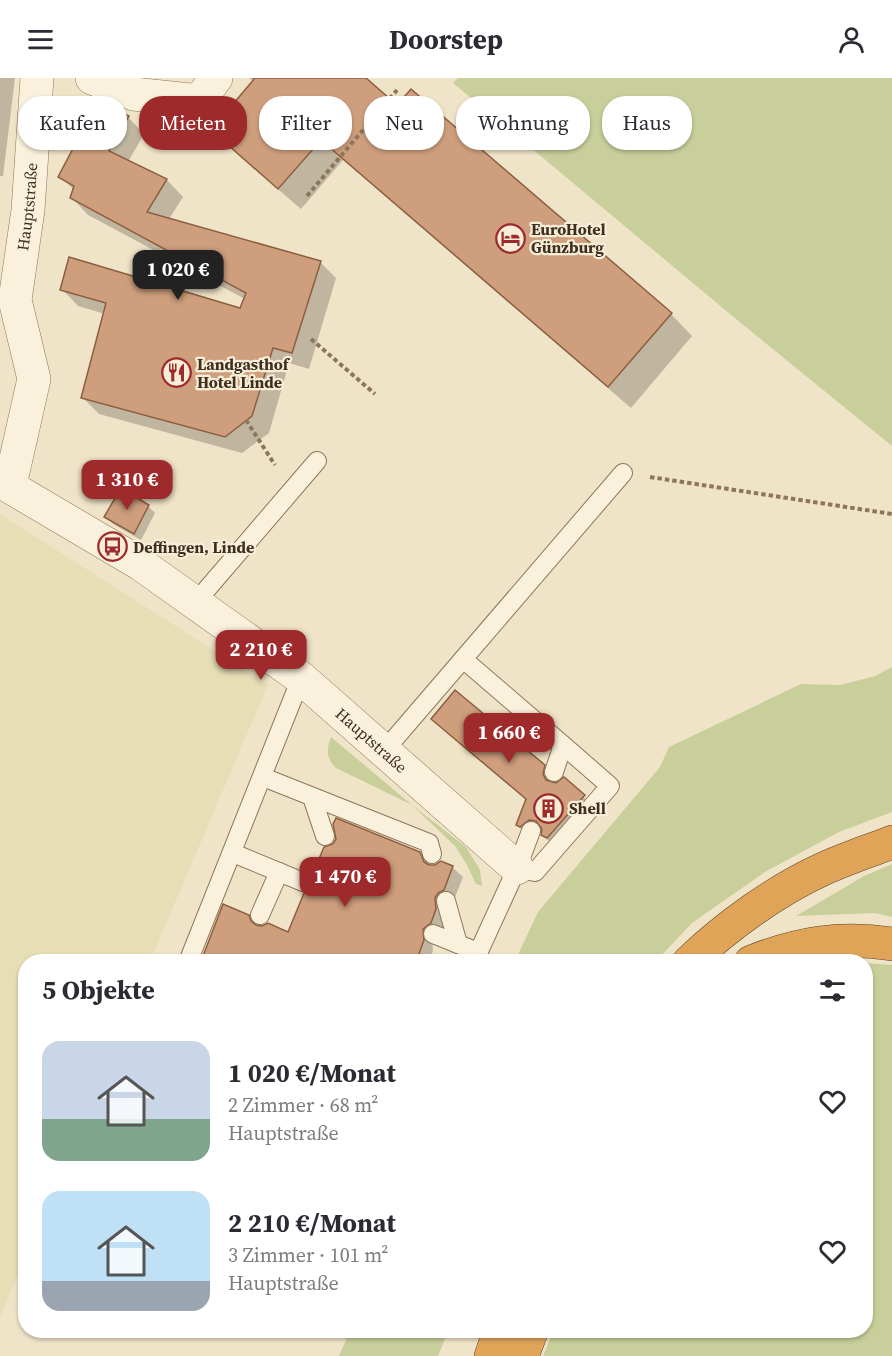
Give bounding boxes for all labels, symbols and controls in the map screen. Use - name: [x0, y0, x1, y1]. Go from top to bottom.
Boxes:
- text: Doorstep: [389, 21, 503, 58]
- icon: menu: [24, 23, 57, 56]
- icon: person: [835, 23, 868, 56]
- chip: Kaufen: [18, 96, 127, 150]
- chip: Mieten: [139, 96, 247, 150]
- chip: Filter: [259, 96, 352, 150]
- chip: Neu: [364, 96, 444, 150]
- chip: Wohnung: [456, 96, 590, 150]
- chip: Haus: [602, 96, 692, 150]
- street label: Hauptstraße: [11, 162, 42, 252]
- place label: EuroHotel Günzburg: [531, 218, 606, 258]
- hotel icon: EuroHotel Günzburg: [494, 222, 526, 254]
- pin: 1 020 €: [123, 250, 233, 301]
- text: 1 020 €: [147, 255, 209, 283]
- place label: Landgasthof Hotel Linde: [197, 353, 291, 393]
- restaurant icon: Landgasthof Hotel Linde: [160, 357, 192, 389]
- pin: 1 310 €: [72, 460, 182, 511]
- text: 1 310 €: [96, 465, 158, 493]
- bus stop icon: Deffingen, Linde: [96, 531, 128, 563]
- place label: Deffingen, Linde: [133, 536, 254, 558]
- pin: 2 210 €: [206, 630, 316, 681]
- text: 2 210 €: [230, 635, 292, 663]
- street label: Hauptstraße: [331, 703, 412, 778]
- pin: 1 660 €: [454, 713, 564, 764]
- text: 1 660 €: [478, 718, 540, 746]
- building icon: Shell: [532, 792, 564, 824]
- place label: Shell: [569, 797, 606, 819]
- pin: 1 470 €: [290, 857, 400, 908]
- text: 1 470 €: [314, 862, 376, 890]
- text: 5 Objekte: [42, 972, 155, 1008]
- icon: filters: [816, 974, 849, 1007]
- text: 1 020 €/Monat: [228, 1055, 396, 1091]
- icon: home: [90, 1065, 162, 1137]
- icon: heart: [816, 1085, 849, 1118]
- text: 2 Zimmer · 68 m²: [228, 1091, 378, 1119]
- text: Hauptstraße: [228, 1119, 339, 1147]
- text: 2 210 €/Monat: [228, 1205, 396, 1241]
- icon: home: [90, 1215, 162, 1287]
- icon: heart: [816, 1235, 849, 1268]
- text: 3 Zimmer · 101 m²: [228, 1241, 388, 1269]
- text: Hauptstraße: [228, 1269, 339, 1297]

